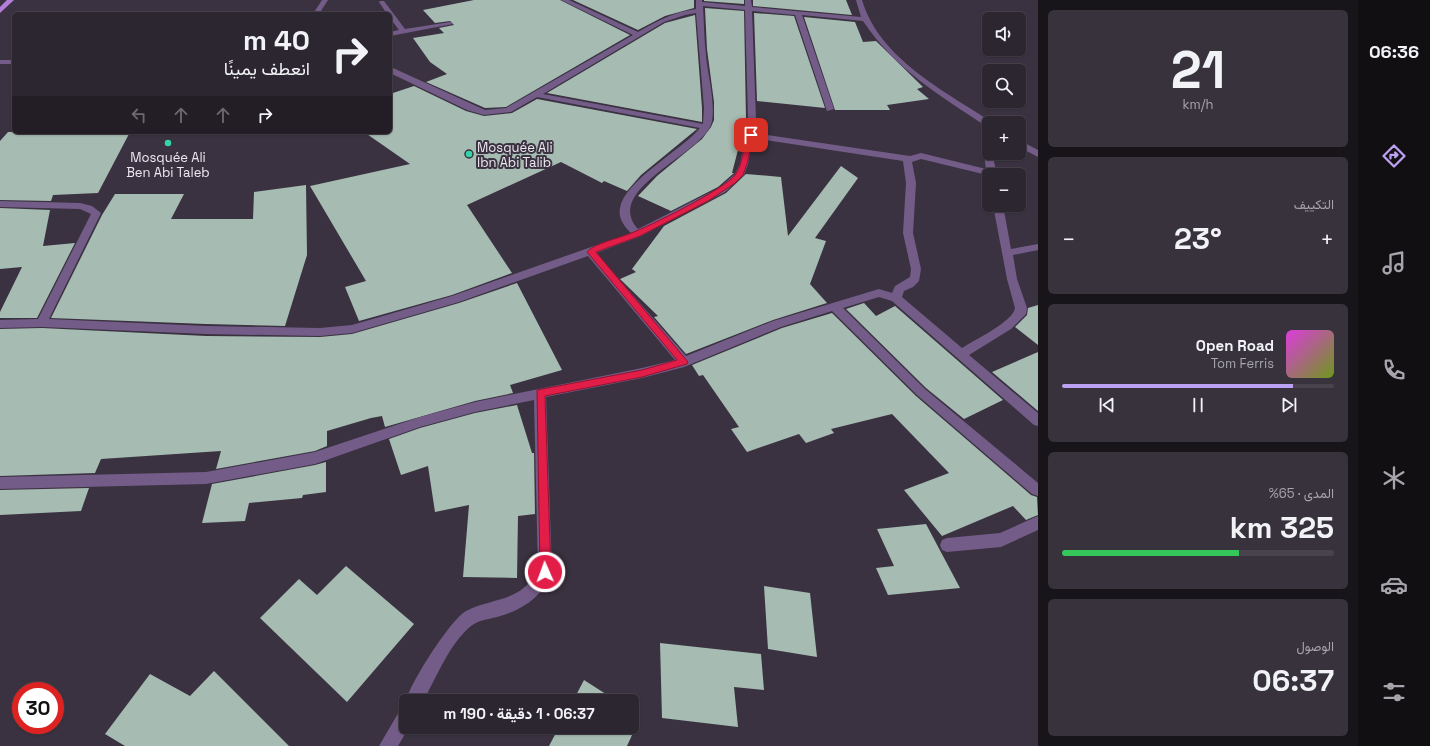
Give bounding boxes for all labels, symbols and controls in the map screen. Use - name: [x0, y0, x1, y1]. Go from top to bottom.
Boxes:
- map controls: [982, 12, 1026, 212]
- button: sound: [982, 12, 1026, 56]
- text: 40 m: [243, 22, 310, 58]
- icon: right: [324, 28, 376, 80]
- text: 21: [1171, 37, 1225, 103]
- text: 06:36: [1369, 40, 1419, 63]
- text: انعطف يمينًا: [224, 57, 310, 80]
- button: search: [982, 64, 1026, 108]
- text: km/h: [1183, 96, 1213, 113]
- icon: left: [128, 104, 150, 126]
- icon: ahead: [170, 104, 192, 126]
- icon: ahead: [212, 104, 234, 126]
- icon: right: [254, 104, 276, 126]
- button: +: [982, 116, 1026, 160]
- pin: [734, 118, 768, 152]
- icon: arrive: [740, 124, 762, 146]
- marker: Mosquée Ali Ben Abi Taleb: [163, 138, 173, 148]
- place label: Mosquée Ali Ibn Abi Talib: [477, 139, 553, 171]
- icon: directions: [1380, 142, 1408, 170]
- place label: Mosquée Ali Ben Abi Taleb: [126, 149, 210, 181]
- marker: Mosquée Ali Ibn Abi Talib: [464, 149, 474, 159]
- button: −: [982, 168, 1026, 212]
- text: التكييف: [1294, 196, 1334, 213]
- text: 23°: [1174, 219, 1222, 258]
- text: −: [1062, 225, 1076, 253]
- text: +: [1320, 225, 1334, 253]
- icon: music: [1380, 249, 1408, 277]
- text: Open Road: [1196, 336, 1274, 355]
- text: Tom Ferris: [1211, 355, 1274, 372]
- icon: phone: [1380, 356, 1408, 384]
- icon: previous: [1096, 394, 1118, 416]
- icon: pause: [1187, 394, 1209, 416]
- icon: next: [1278, 394, 1300, 416]
- icon: climate: [1380, 464, 1408, 492]
- text: المدى · 65%: [1269, 485, 1334, 502]
- text: 325 km: [1230, 508, 1334, 547]
- position arrow: [524, 551, 566, 593]
- icon: car: [1380, 571, 1408, 599]
- text: الوصول: [1296, 638, 1334, 655]
- text: 06:37: [1252, 661, 1334, 700]
- icon: filters: [1380, 678, 1408, 706]
- speed limit sign: 30: [12, 682, 64, 734]
- text: 06:37 · 1 دقيقة · 190 m: [443, 704, 595, 723]

